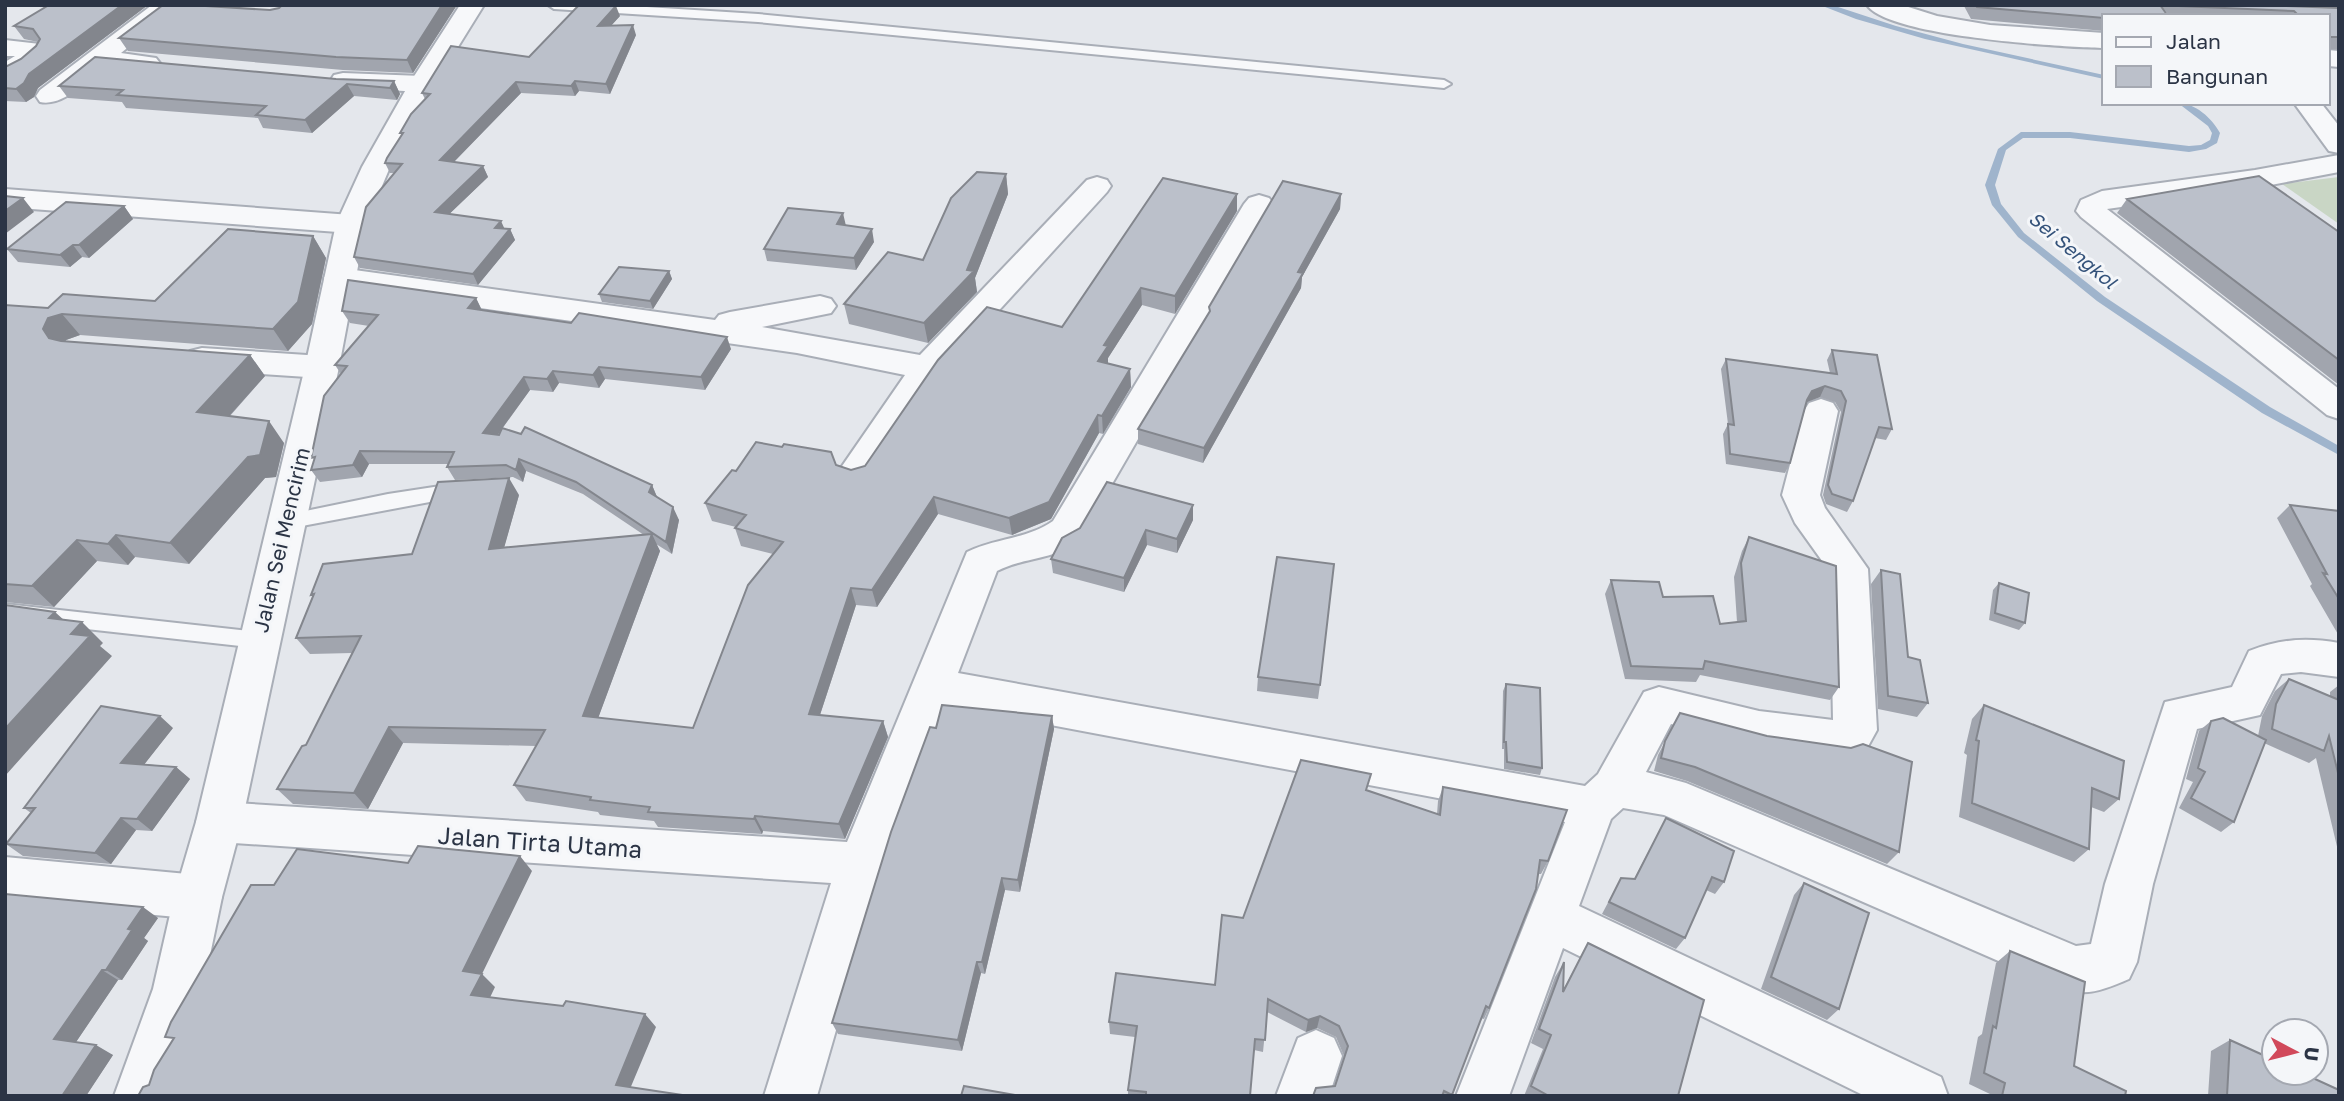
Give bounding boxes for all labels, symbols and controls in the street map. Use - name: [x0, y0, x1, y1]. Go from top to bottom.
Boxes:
- legend: [2102, 14, 2330, 105]
- text: Jalan: [2166, 28, 2221, 54]
- text: Bangunan: [2166, 63, 2268, 89]
- water label: Sei Sengkol: [2025, 206, 2123, 294]
- street label: Jalan Sei Mencirim: [247, 445, 315, 635]
- street label: Jalan Tirta Utama: [437, 820, 643, 863]
- north arrow: [2260, 1017, 2330, 1087]
- text: U: [2300, 1046, 2325, 1062]

